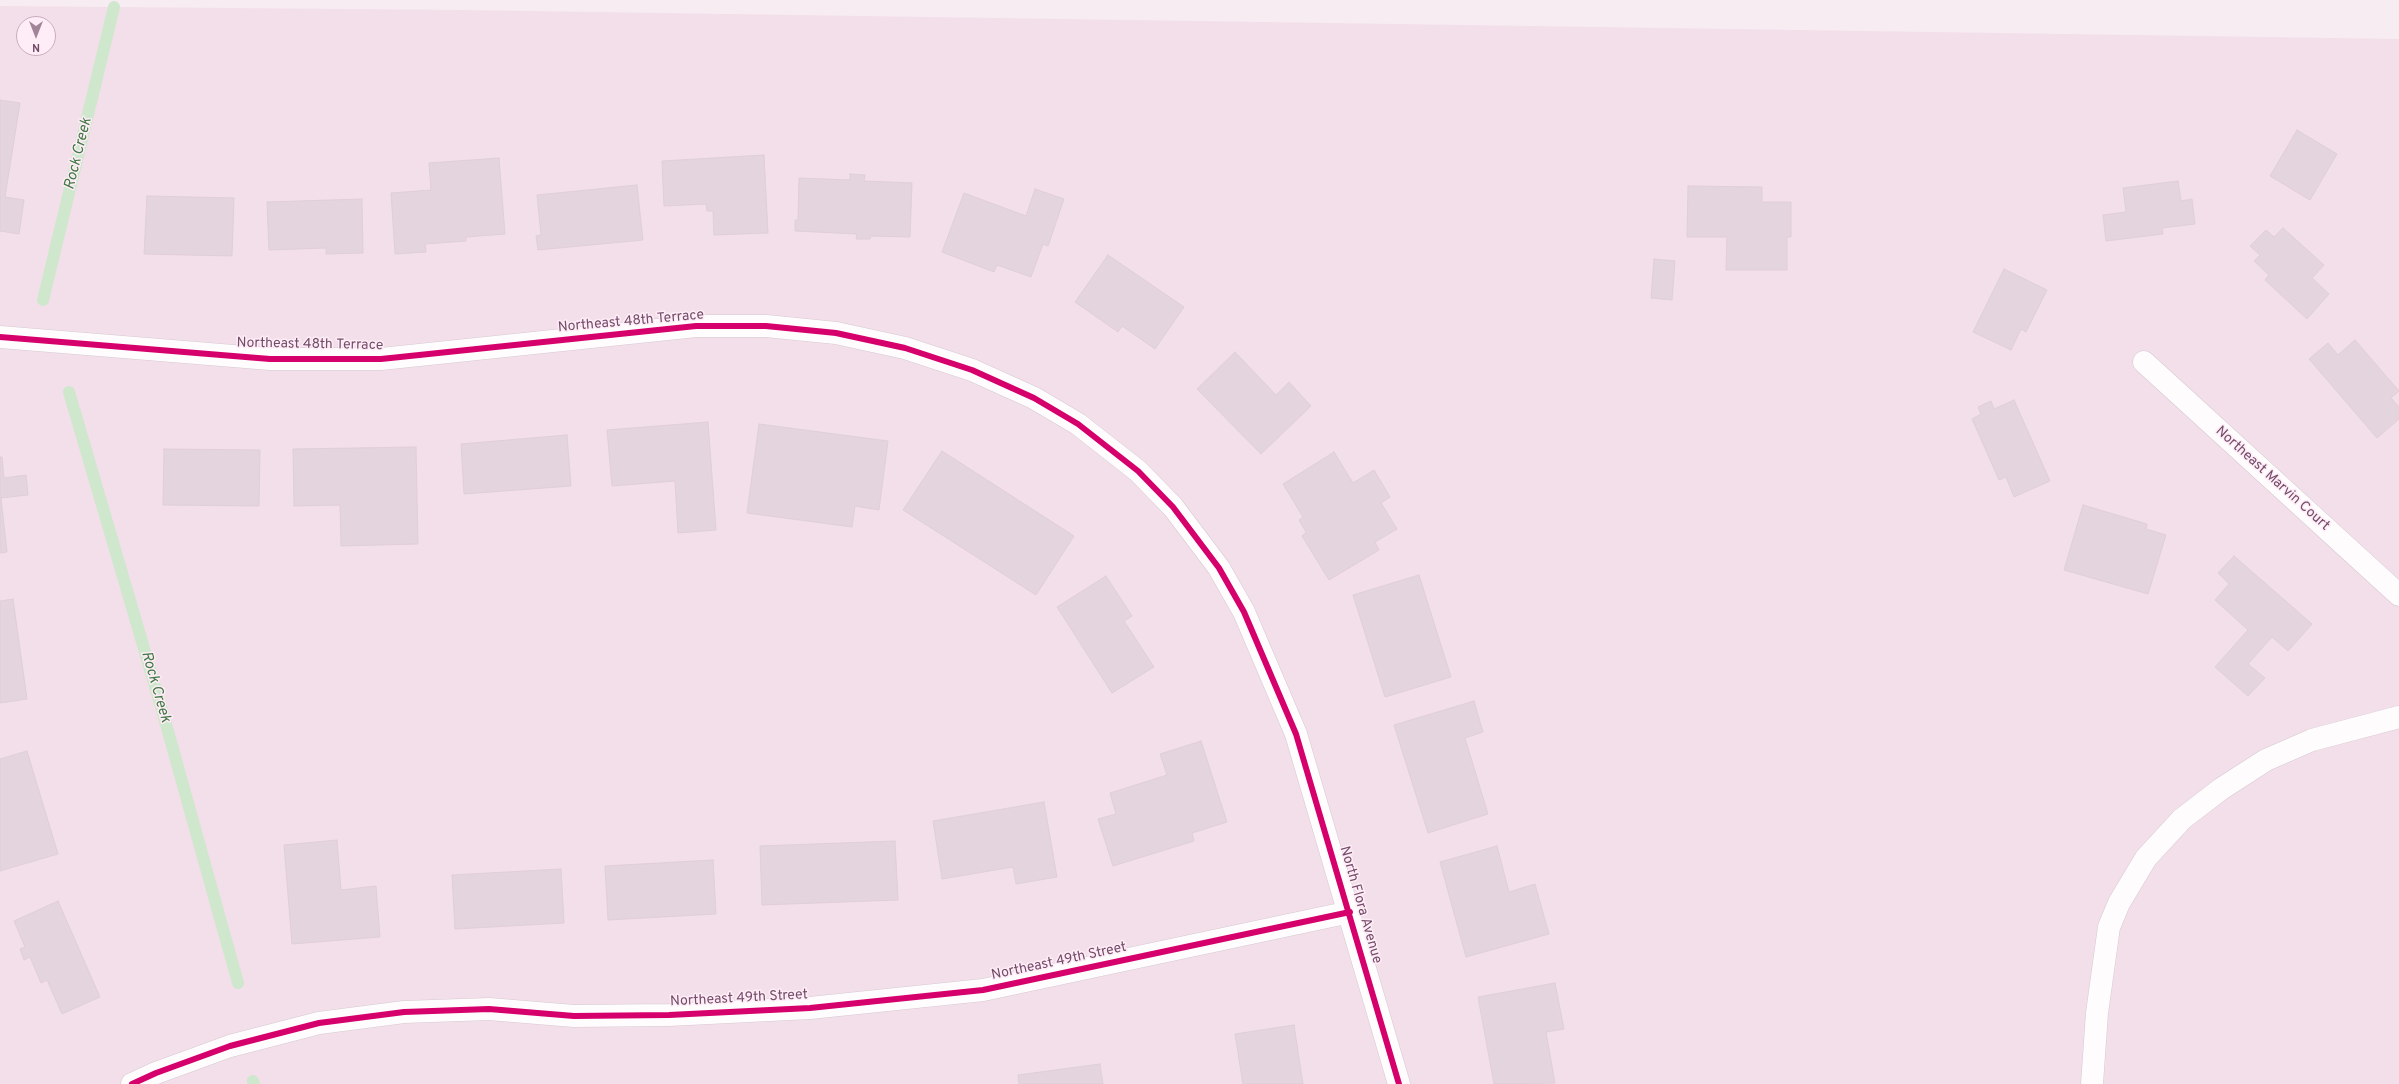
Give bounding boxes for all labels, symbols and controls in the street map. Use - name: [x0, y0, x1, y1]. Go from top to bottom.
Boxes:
- north arrow: [16, 16, 56, 56]
- text: N: [32, 40, 40, 54]
- water label: Rock Creek: [61, 116, 97, 192]
- street label: Northeast 48th Terrace: [557, 307, 705, 337]
- street label: Northeast 48th Terrace: [236, 335, 384, 355]
- street label: Northeast Marvin Court: [2211, 423, 2333, 535]
- water label: Rock Creek: [136, 649, 174, 725]
- street label: North Flora Avenue: [1335, 844, 1385, 966]
- street label: Northeast 49th Street: [990, 939, 1128, 985]
- street label: Northeast 49th Street: [670, 987, 808, 1011]

